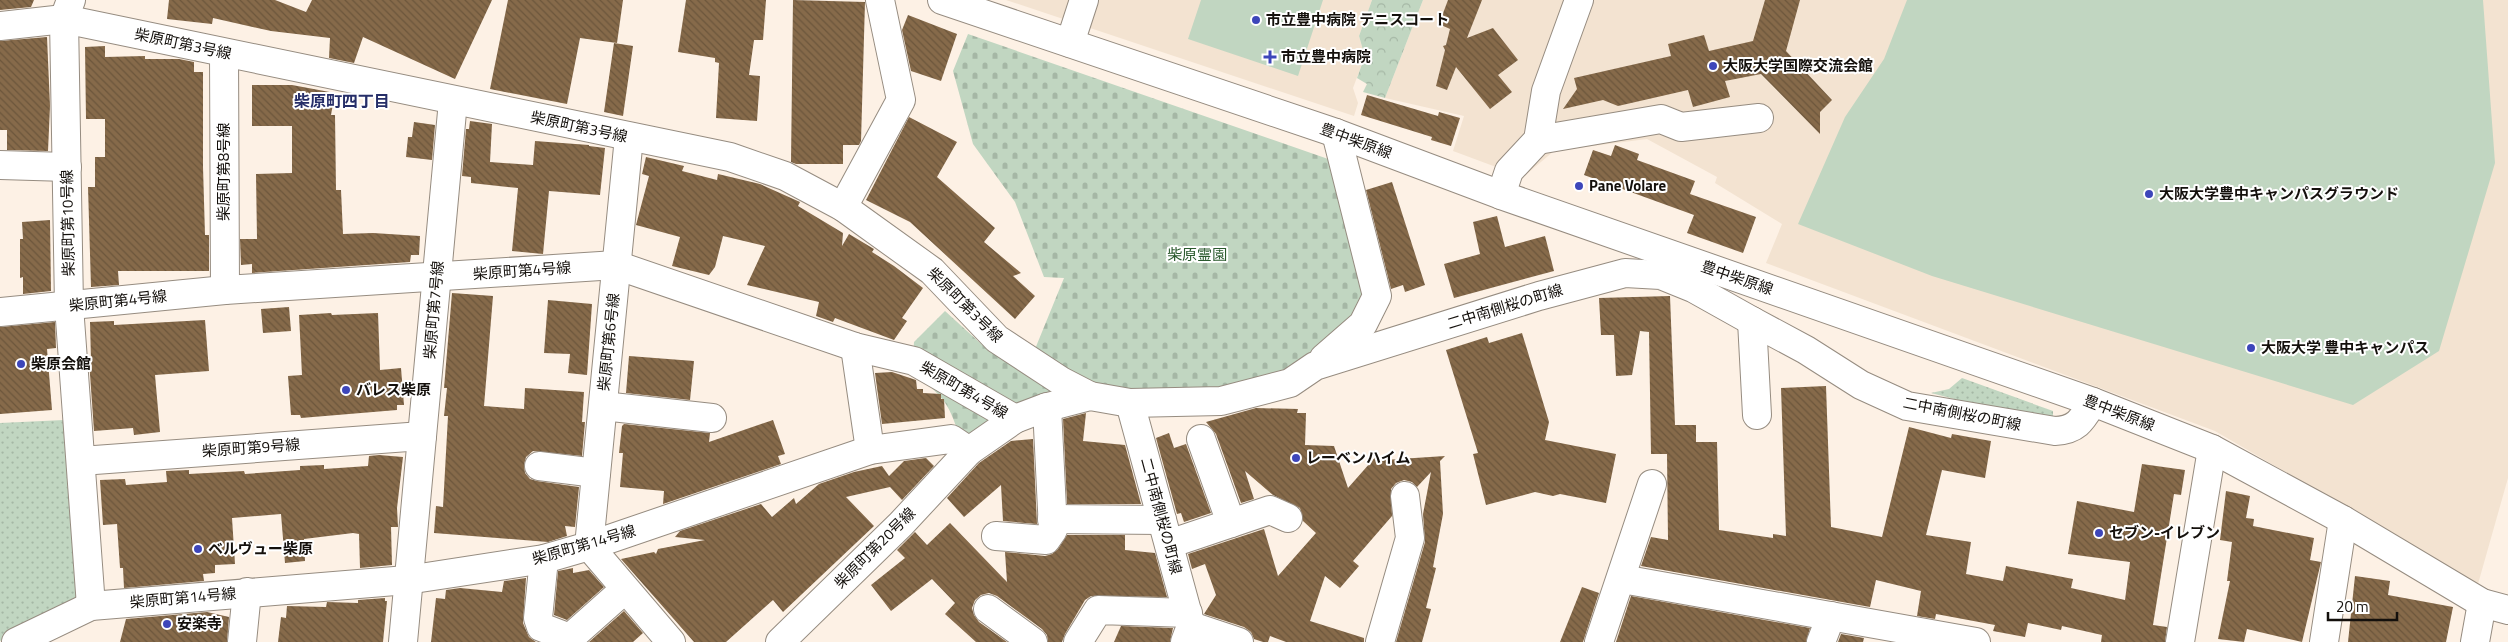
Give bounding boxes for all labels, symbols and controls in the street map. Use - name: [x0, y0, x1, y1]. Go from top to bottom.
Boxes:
- place label: 市立豊中病院 テニスコート: [1266, 8, 1449, 31]
- marker: 市立豊中病院 テニスコート: [1250, 14, 1262, 26]
- street label: 柴原町第3号線: [133, 22, 234, 65]
- place label: 市立豊中病院: [1281, 45, 1371, 68]
- marker: 市立豊中病院: [1263, 50, 1277, 64]
- place label: 大阪大学国際交流会館: [1723, 54, 1873, 77]
- marker: 大阪大学国際交流会館: [1707, 60, 1719, 72]
- district label: 柴原町四丁目: [294, 89, 390, 113]
- street label: 柴原町第3号線: [529, 105, 630, 148]
- street label: 豊中柴原線: [1317, 117, 1395, 164]
- street label: 柴原町第8号線: [212, 123, 235, 221]
- street label: 柴原町第10号線: [55, 169, 80, 277]
- place label: Pane Volare: [1589, 174, 1667, 197]
- marker: Pane Volare: [1573, 180, 1585, 192]
- place label: 大阪大学豊中キャンパスグラウンド: [2159, 182, 2399, 205]
- marker: 大阪大学豊中キャンパスグラウンド: [2143, 188, 2155, 200]
- park label: 柴原霊園: [1167, 243, 1227, 266]
- street label: 豊中柴原線: [1698, 254, 1776, 301]
- street label: 柴原町第4号線: [472, 256, 572, 285]
- street label: 柴原町第7号線: [418, 260, 449, 360]
- street label: 柴原町第3号線: [922, 262, 1008, 348]
- street label: 二中南側桜の町線: [1444, 278, 1566, 335]
- street label: 柴原町第4号線: [68, 284, 168, 317]
- street label: 柴原町第6号線: [592, 292, 625, 392]
- place label: 大阪大学 豊中キャンパス: [2261, 336, 2429, 359]
- marker: 大阪大学 豊中キャンパス: [2245, 342, 2257, 354]
- place label: 柴原会館: [31, 352, 91, 375]
- street label: 柴原町第4号線: [916, 355, 1013, 424]
- marker: 柴原会館: [15, 358, 27, 370]
- place label: バレス柴原: [356, 378, 431, 401]
- marker: バレス柴原: [340, 384, 352, 396]
- street label: 豊中柴原線: [2080, 388, 2158, 437]
- street label: 二中南側桜の町線: [1901, 391, 2023, 436]
- street label: 柴原町第9号線: [201, 433, 301, 462]
- place label: レーベンハイム: [1306, 446, 1410, 469]
- marker: レーベンハイム: [1290, 452, 1302, 464]
- street label: 二中南側桜の町線: [1135, 455, 1188, 577]
- street label: 柴原町第20号線: [829, 502, 921, 594]
- street label: 柴原町第14号線: [529, 519, 638, 570]
- place label: セブン-イレブン: [2109, 521, 2220, 544]
- marker: セブン-イレブン: [2093, 527, 2105, 539]
- place label: ベルヴュー柴原: [208, 537, 313, 560]
- marker: ベルヴュー柴原: [192, 543, 204, 555]
- street label: 柴原町第14号線: [129, 581, 237, 614]
- scale bar: [2328, 590, 2397, 622]
- text: 20 m: [2336, 595, 2369, 618]
- place label: 安楽寺: [177, 612, 222, 635]
- marker: 安楽寺: [161, 618, 173, 630]

